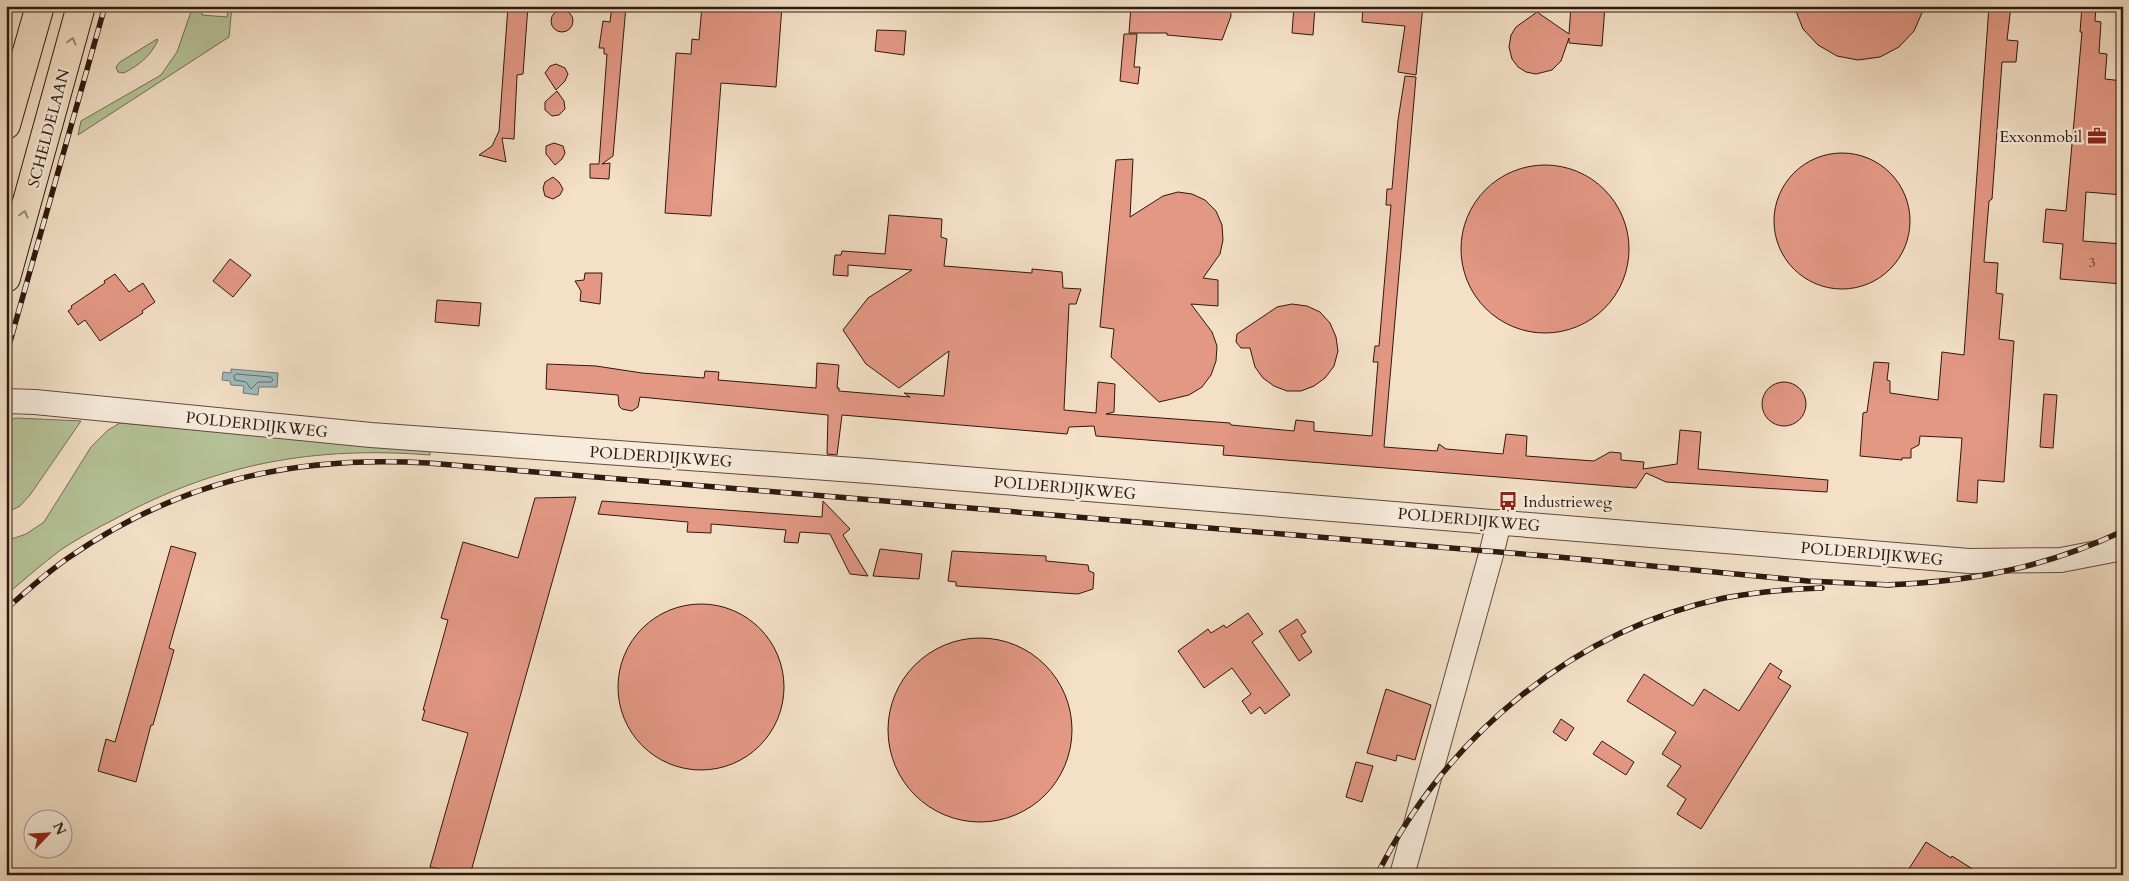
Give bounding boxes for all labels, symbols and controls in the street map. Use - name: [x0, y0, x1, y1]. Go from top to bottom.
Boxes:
- one-way arrow: [66, 37, 76, 45]
- street label: SCHELDELAAN: [23, 66, 75, 190]
- office icon: Exxonmobil: [2086, 125, 2108, 147]
- place label: Exxonmobil: [1999, 126, 2082, 148]
- one-way arrow: [18, 210, 29, 219]
- house number: 3: [2088, 253, 2096, 272]
- street label: POLDERDIJKWEG: [185, 407, 329, 443]
- street label: POLDERDIJKWEG: [589, 441, 733, 473]
- street label: POLDERDIJKWEG: [993, 471, 1137, 505]
- bus stop icon: Industrieweg: [1497, 490, 1519, 512]
- place label: Industrieweg: [1523, 491, 1612, 513]
- street label: POLDERDIJKWEG: [1397, 503, 1541, 537]
- street label: POLDERDIJKWEG: [1800, 537, 1944, 571]
- north arrow: [22, 808, 72, 858]
- text: N: [48, 819, 71, 838]

